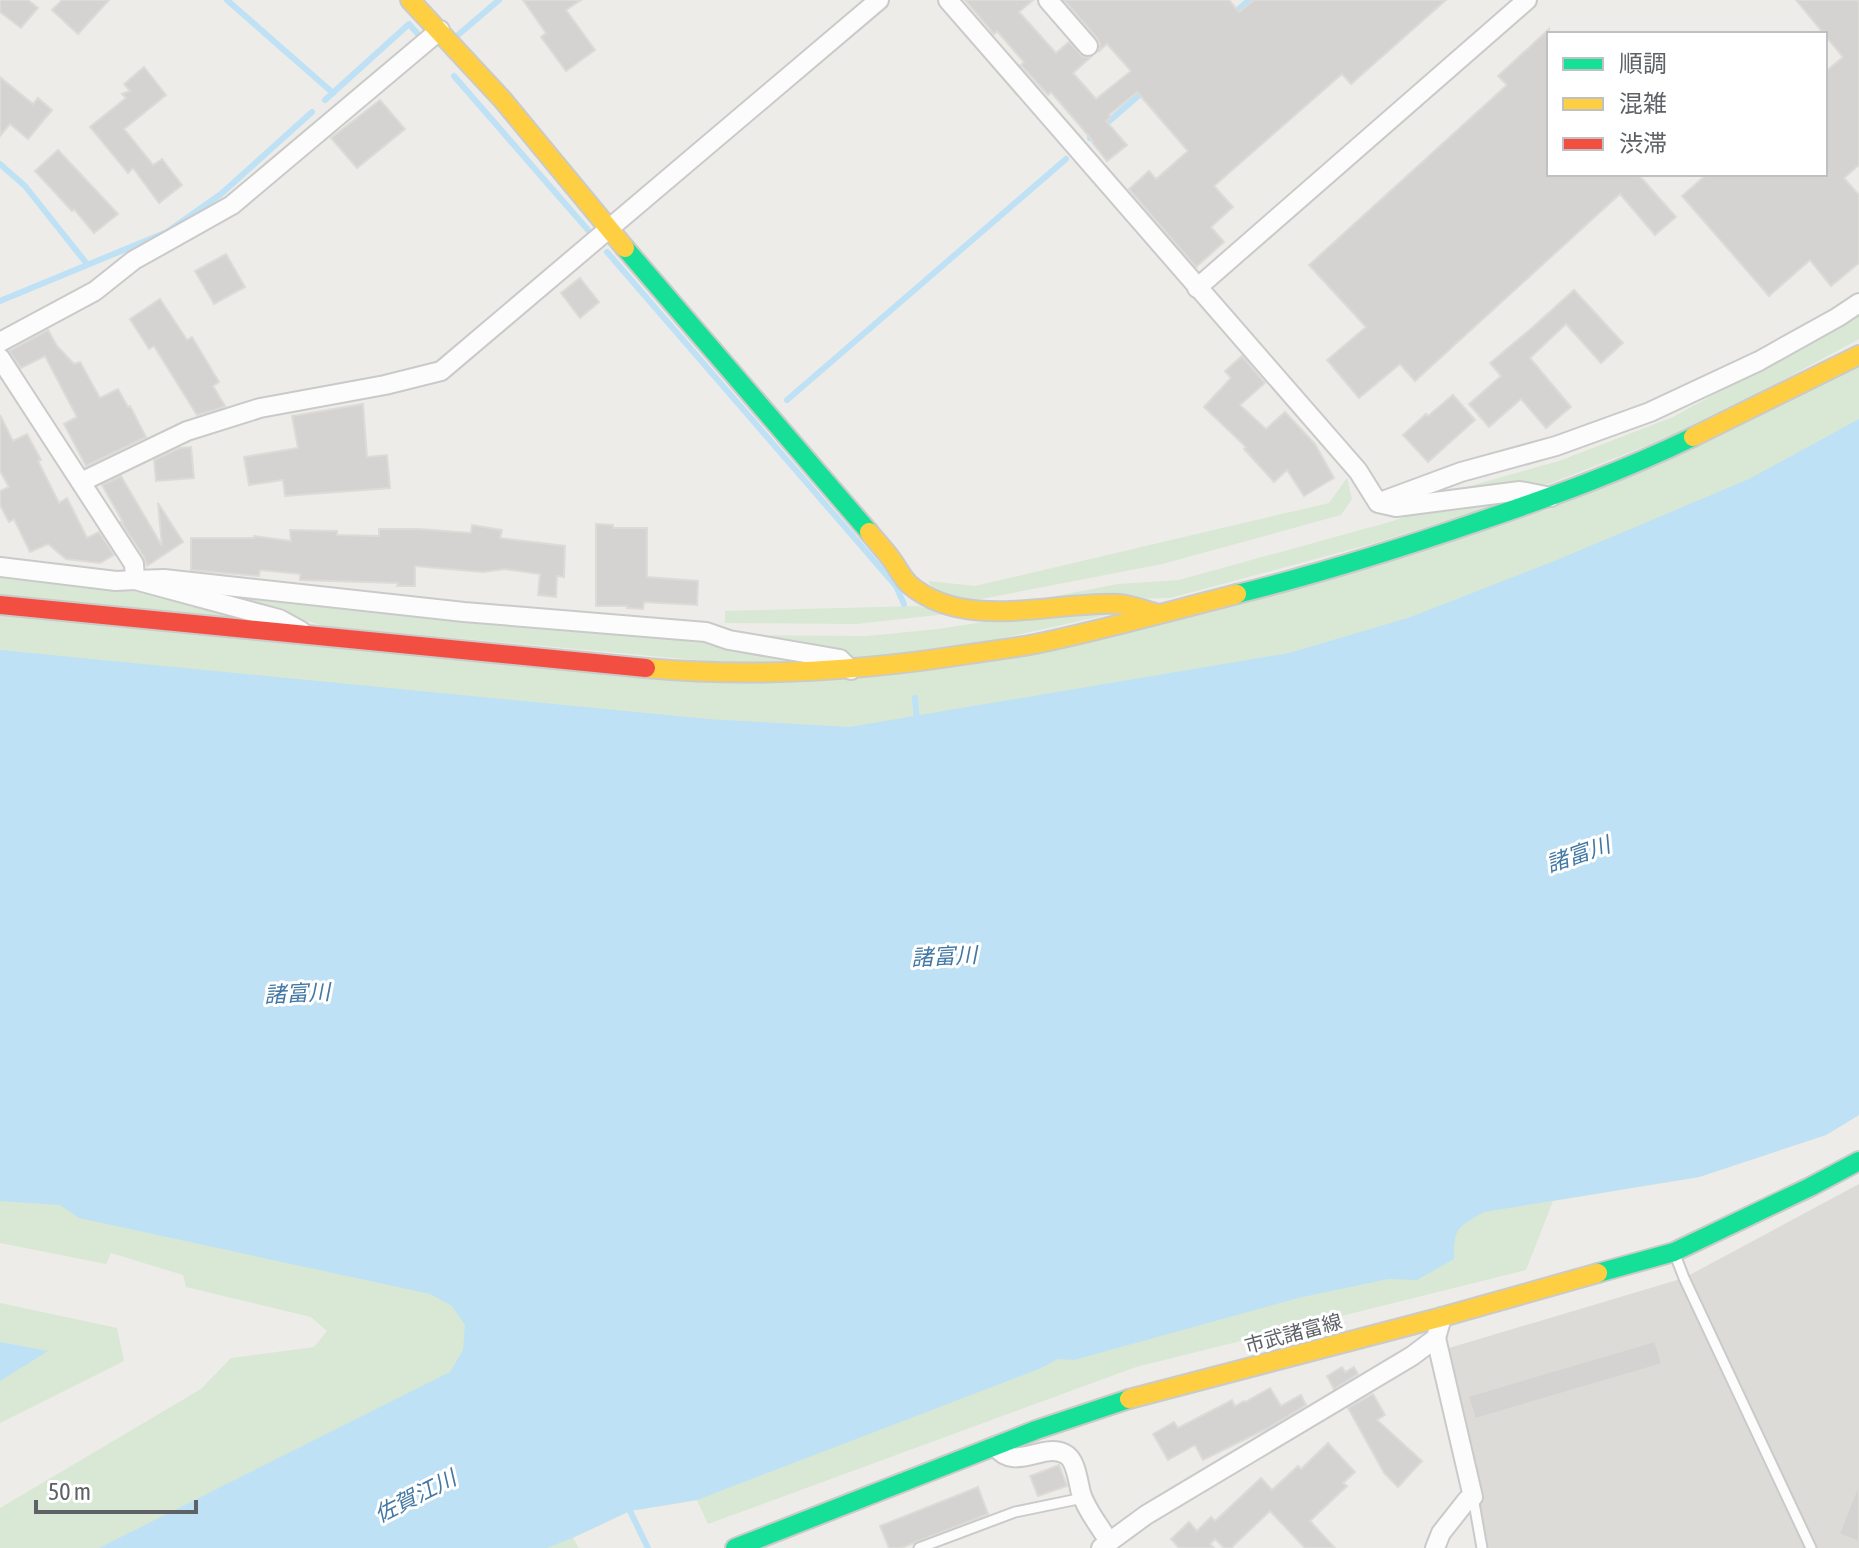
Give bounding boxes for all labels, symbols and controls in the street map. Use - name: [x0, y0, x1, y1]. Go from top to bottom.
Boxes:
- legend: [1547, 32, 1827, 176]
- text: 順調: [1619, 50, 1667, 77]
- text: 混雑: [1619, 90, 1667, 117]
- text: 渋滞: [1619, 130, 1667, 157]
- water label: 諸富川: [1543, 830, 1615, 877]
- water label: 諸富川: [910, 941, 980, 971]
- water label: 諸富川: [263, 978, 333, 1008]
- street label: 市武諸富線: [1242, 1309, 1344, 1357]
- scale bar: [36, 1464, 196, 1514]
- water label: 佐賀江川: [370, 1464, 462, 1528]
- text: 50 m: [48, 1478, 91, 1505]

